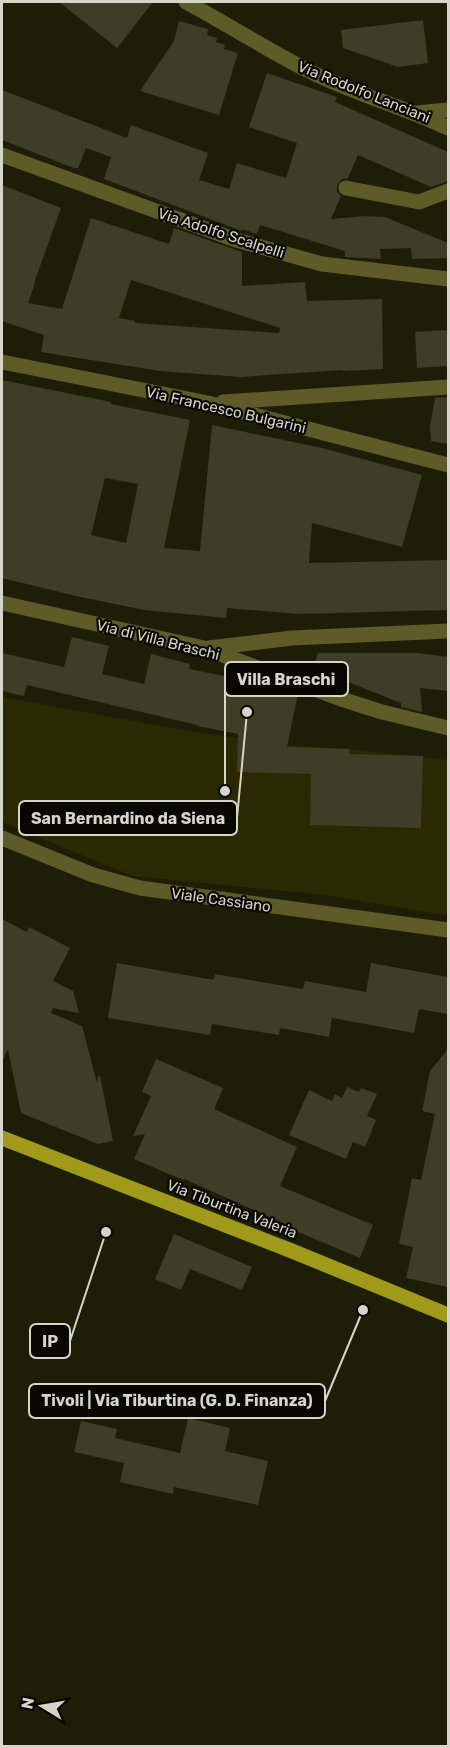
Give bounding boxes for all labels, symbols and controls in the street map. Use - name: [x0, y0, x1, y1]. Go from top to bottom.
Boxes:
- street label: Via Rodolfo Lanciani: [295, 57, 433, 127]
- street label: Via Adolfo Scalpelli: [156, 204, 286, 262]
- street label: Via Francesco Bulgarini: [144, 383, 308, 437]
- street label: Via di Villa Braschi: [94, 616, 222, 664]
- callout: Villa Braschi: [225, 662, 348, 696]
- text: Villa Braschi: [237, 670, 335, 689]
- callout: San Bernardino da Siena: [19, 801, 237, 835]
- text: San Bernardino da Siena: [31, 809, 225, 828]
- street label: Viale Cassiano: [170, 884, 272, 916]
- street label: Via Tiburtina Valeria: [164, 1176, 300, 1242]
- callout: IP: [30, 1324, 70, 1358]
- text: IP: [42, 1332, 58, 1351]
- callout: Tivoli | Via Tiburtina (G. D. Finanza): [29, 1384, 325, 1418]
- text: Tivoli | Via Tiburtina (G. D. Finanza): [41, 1390, 313, 1410]
- north arrow: [12, 1676, 72, 1736]
- text: N: [17, 1696, 38, 1711]

